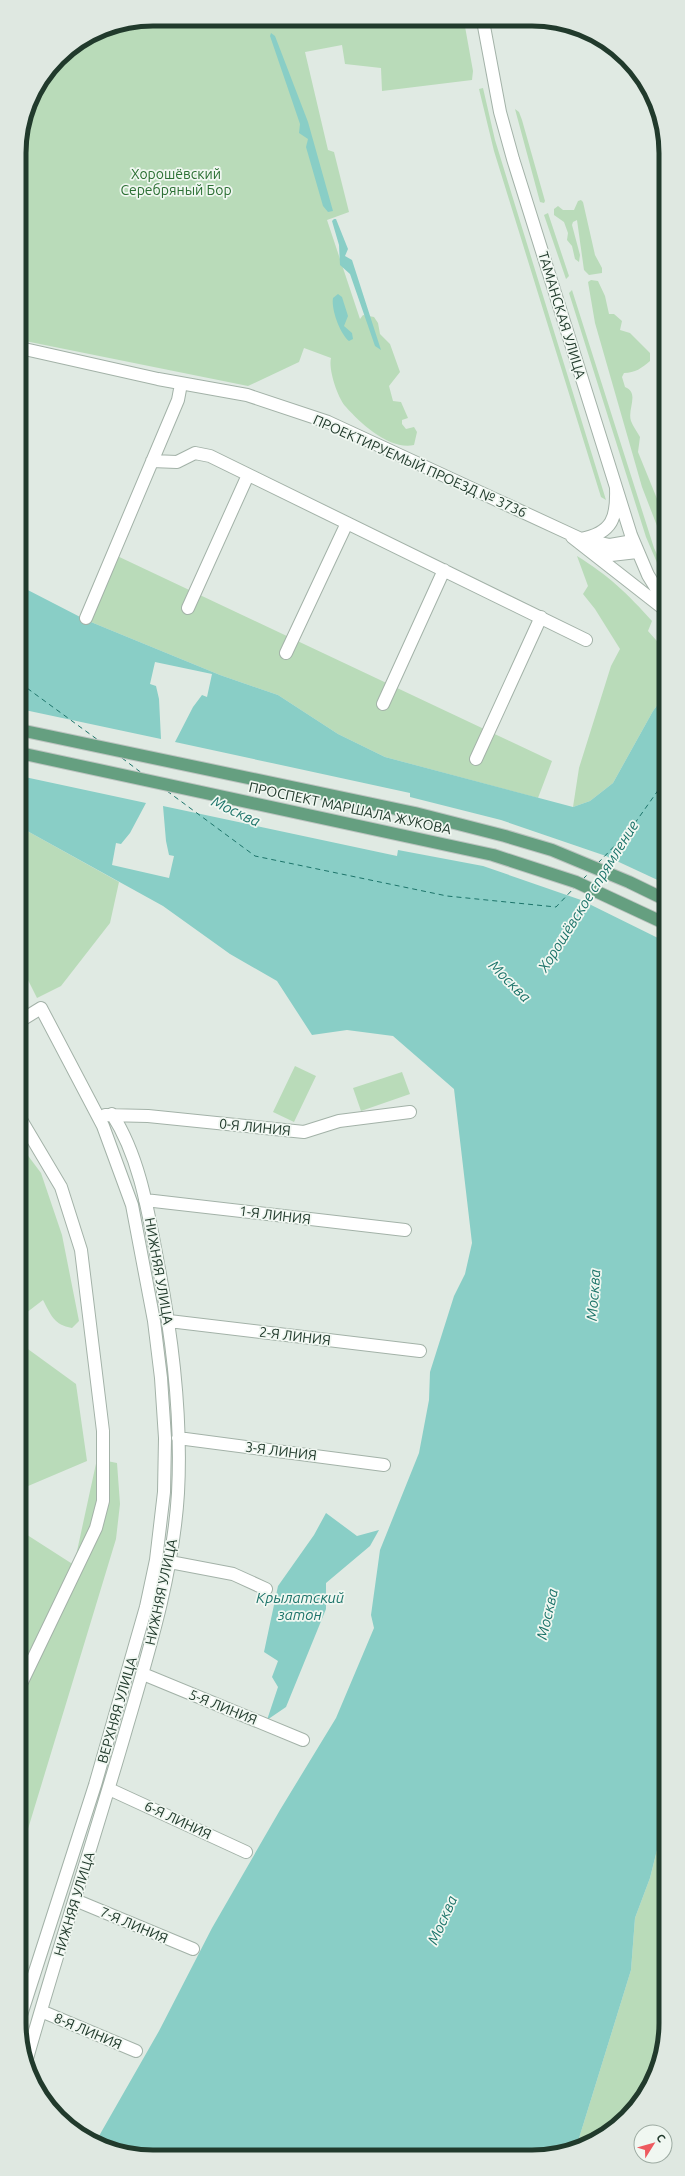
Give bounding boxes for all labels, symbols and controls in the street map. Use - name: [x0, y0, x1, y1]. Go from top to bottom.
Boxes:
- park label: Хорошёвский Серебряный Бор: [120, 166, 232, 198]
- street label: ТАМАНСКАЯ УЛИЦА: [535, 249, 589, 381]
- street label: ПРОЕКТИРУЕМЫЙ ПРОЕЗД № 3736: [311, 411, 530, 521]
- street label: ПРОСПЕКТ МАРШАЛА ЖУКОВА: [247, 779, 453, 837]
- water label: Москва: [209, 792, 263, 830]
- water label: Хорошёвское спрямление: [534, 817, 642, 975]
- water label: Москва: [486, 957, 534, 1005]
- street label: 0-Я ЛИНИЯ: [218, 1115, 292, 1139]
- street label: 1-Я ЛИНИЯ: [238, 1203, 312, 1227]
- street label: НИЖНЯЯ УЛИЦА: [142, 1216, 176, 1326]
- water label: Москва: [583, 1269, 603, 1321]
- street label: 2-Я ЛИНИЯ: [258, 1324, 332, 1348]
- street label: 3-Я ЛИНИЯ: [244, 1439, 318, 1463]
- street label: НИЖНЯЯ УЛИЦА: [142, 1537, 180, 1647]
- water label: Москва: [533, 1587, 561, 1641]
- water label: Крылатский затон: [256, 1589, 344, 1623]
- street label: ВЕРХНЯЯ УЛИЦА: [94, 1655, 140, 1765]
- street label: 5-Я ЛИНИЯ: [187, 1686, 259, 1728]
- street label: 6-Я ЛИНИЯ: [142, 1798, 214, 1842]
- street label: НИЖНЯЯ УЛИЦА: [50, 1850, 98, 1958]
- water label: Москва: [424, 1893, 460, 1947]
- street label: 7-Я ЛИНИЯ: [98, 1904, 170, 1946]
- street label: 8-Я ЛИНИЯ: [52, 2010, 124, 2052]
- north arrow: [633, 2124, 673, 2164]
- text: С: [654, 2132, 668, 2144]

